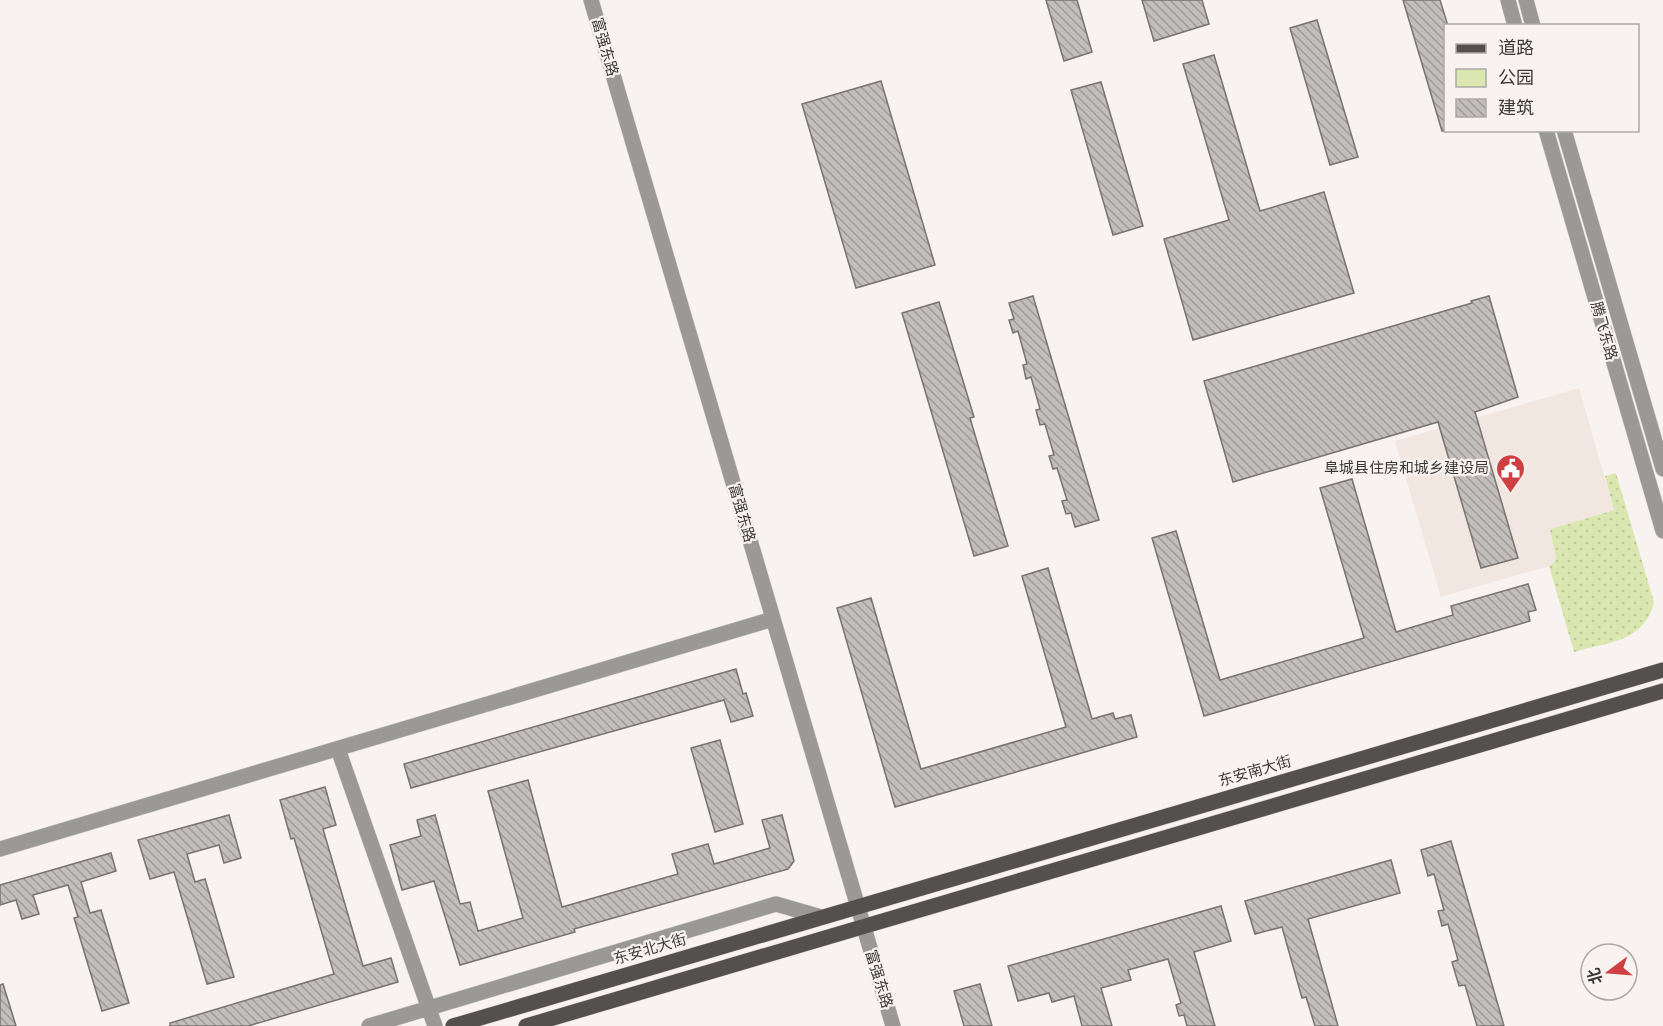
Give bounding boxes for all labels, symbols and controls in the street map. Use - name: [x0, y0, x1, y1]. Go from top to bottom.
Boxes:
- street label: 富强东路: [588, 16, 622, 78]
- legend: [1444, 24, 1639, 132]
- text: 道路: [1498, 37, 1534, 59]
- text: 公园: [1498, 67, 1534, 89]
- text: 建筑: [1498, 97, 1534, 119]
- street label: 腾飞东路: [1587, 300, 1621, 362]
- public building icon: 阜城县住房和城乡建设局: [1494, 452, 1526, 494]
- place label: 阜城县住房和城乡建设局: [1324, 459, 1489, 477]
- street label: 富强东路: [725, 482, 759, 544]
- street label: 东安南大街: [1216, 752, 1294, 790]
- street label: 东安北大街: [611, 930, 689, 968]
- north arrow: [1579, 942, 1639, 1002]
- street label: 富强东路: [862, 948, 896, 1010]
- text: 北: [1584, 965, 1607, 986]

